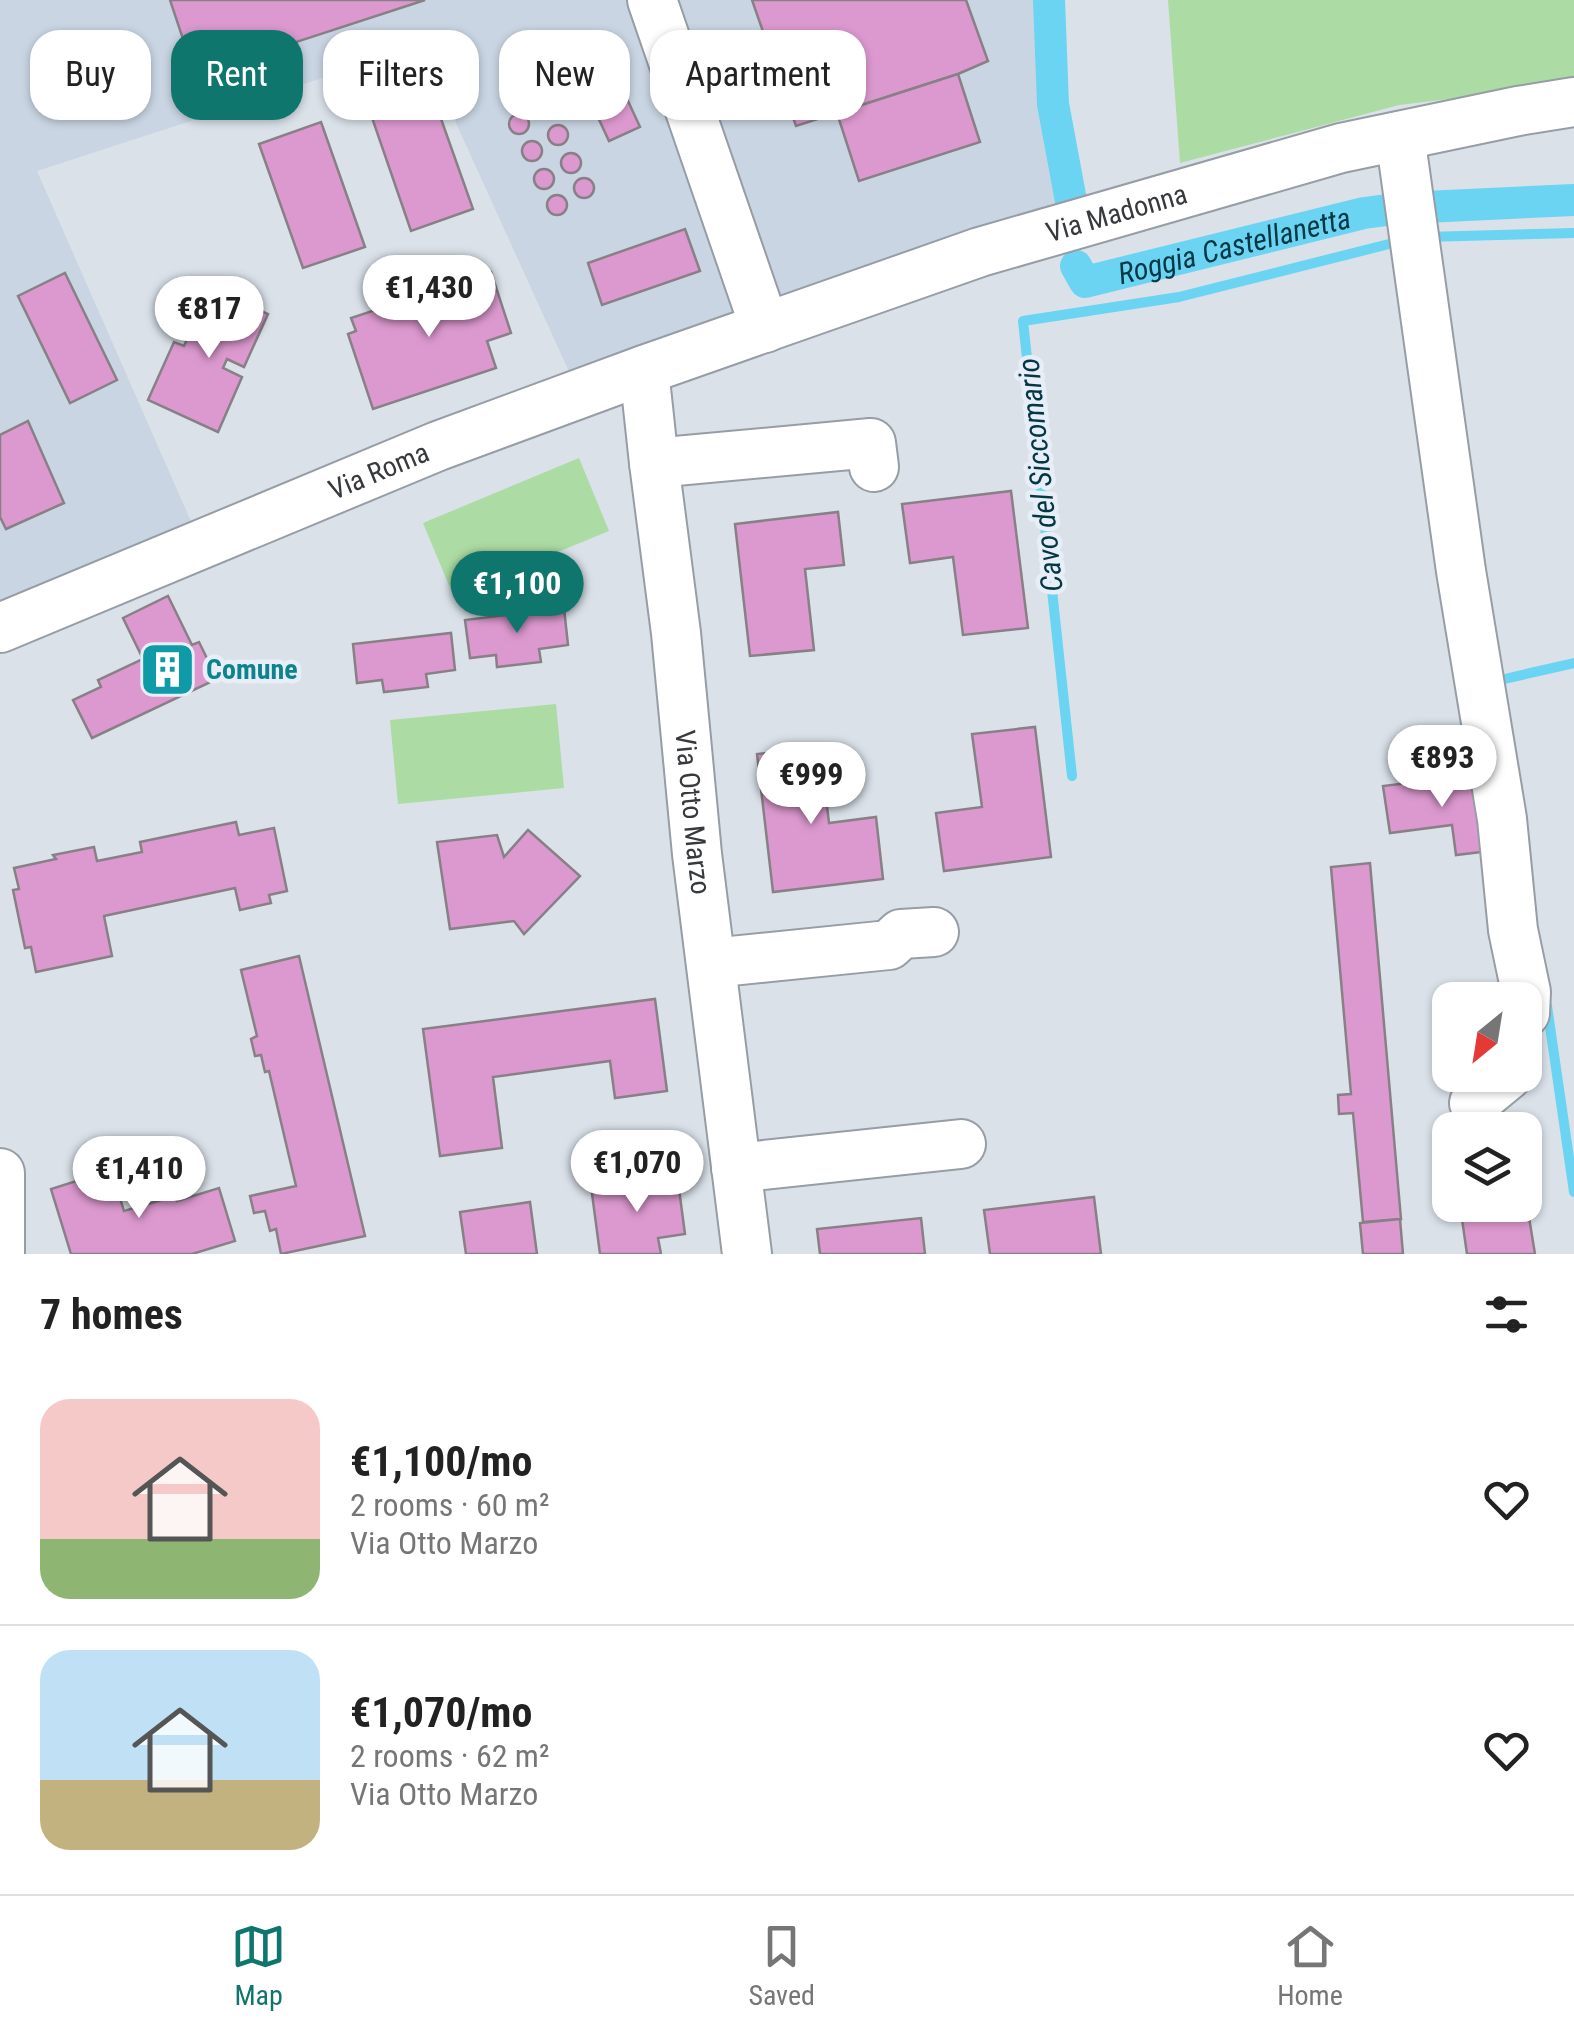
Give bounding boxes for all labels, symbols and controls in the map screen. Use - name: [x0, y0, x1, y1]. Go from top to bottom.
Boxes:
- chip: Buy: [30, 30, 151, 120]
- chip: Rent: [171, 30, 303, 120]
- chip: Filters: [323, 30, 479, 120]
- chip: New: [499, 30, 630, 120]
- chip: Apartment: [650, 30, 866, 120]
- street label: Via Madonna: [1042, 177, 1191, 249]
- water label: Roggia Castellanetta: [1114, 199, 1354, 291]
- pin: €1,430: [348, 255, 510, 340]
- text: €1,430: [385, 268, 473, 306]
- pin: €817: [150, 276, 268, 361]
- text: €817: [177, 289, 241, 327]
- water label: Cavo del Siccomario: [1010, 356, 1070, 594]
- street label: Via Roma: [324, 435, 434, 506]
- pin: €1,100: [436, 551, 598, 636]
- text: €1,100: [473, 564, 561, 602]
- building icon: Comune: [137, 639, 197, 699]
- place label: Comune: [206, 653, 298, 686]
- pin: €893: [1383, 725, 1501, 810]
- street label: Via Otto Marzo: [669, 729, 718, 896]
- text: €893: [1410, 738, 1474, 776]
- pin: €999: [752, 742, 870, 827]
- text: €999: [779, 755, 843, 793]
- north arrow: [1432, 982, 1542, 1092]
- map controls: [1432, 982, 1542, 1222]
- button: layers: [1432, 1112, 1542, 1222]
- pin: €1,070: [556, 1130, 718, 1215]
- pin: €1,410: [58, 1136, 220, 1221]
- text: €1,070: [593, 1143, 681, 1181]
- text: €1,410: [95, 1149, 183, 1187]
- icon: filters: [1479, 1287, 1534, 1342]
- text: 7 homes: [40, 1290, 183, 1339]
- text: €1,100/mo: [350, 1437, 532, 1486]
- icon: home: [120, 1439, 240, 1559]
- icon: heart: [1479, 1472, 1534, 1527]
- text: 2 rooms · 60 m²: [350, 1486, 549, 1524]
- text: Via Otto Marzo: [350, 1524, 538, 1562]
- text: €1,070/mo: [350, 1688, 532, 1737]
- icon: home: [120, 1690, 240, 1810]
- icon: heart: [1479, 1723, 1534, 1778]
- text: 2 rooms · 62 m²: [350, 1737, 549, 1775]
- text: Via Otto Marzo: [350, 1775, 538, 1813]
- tab: Map: [231, 1919, 286, 2012]
- tab: Saved: [748, 1919, 815, 2012]
- tab: Home: [1277, 1919, 1343, 2012]

